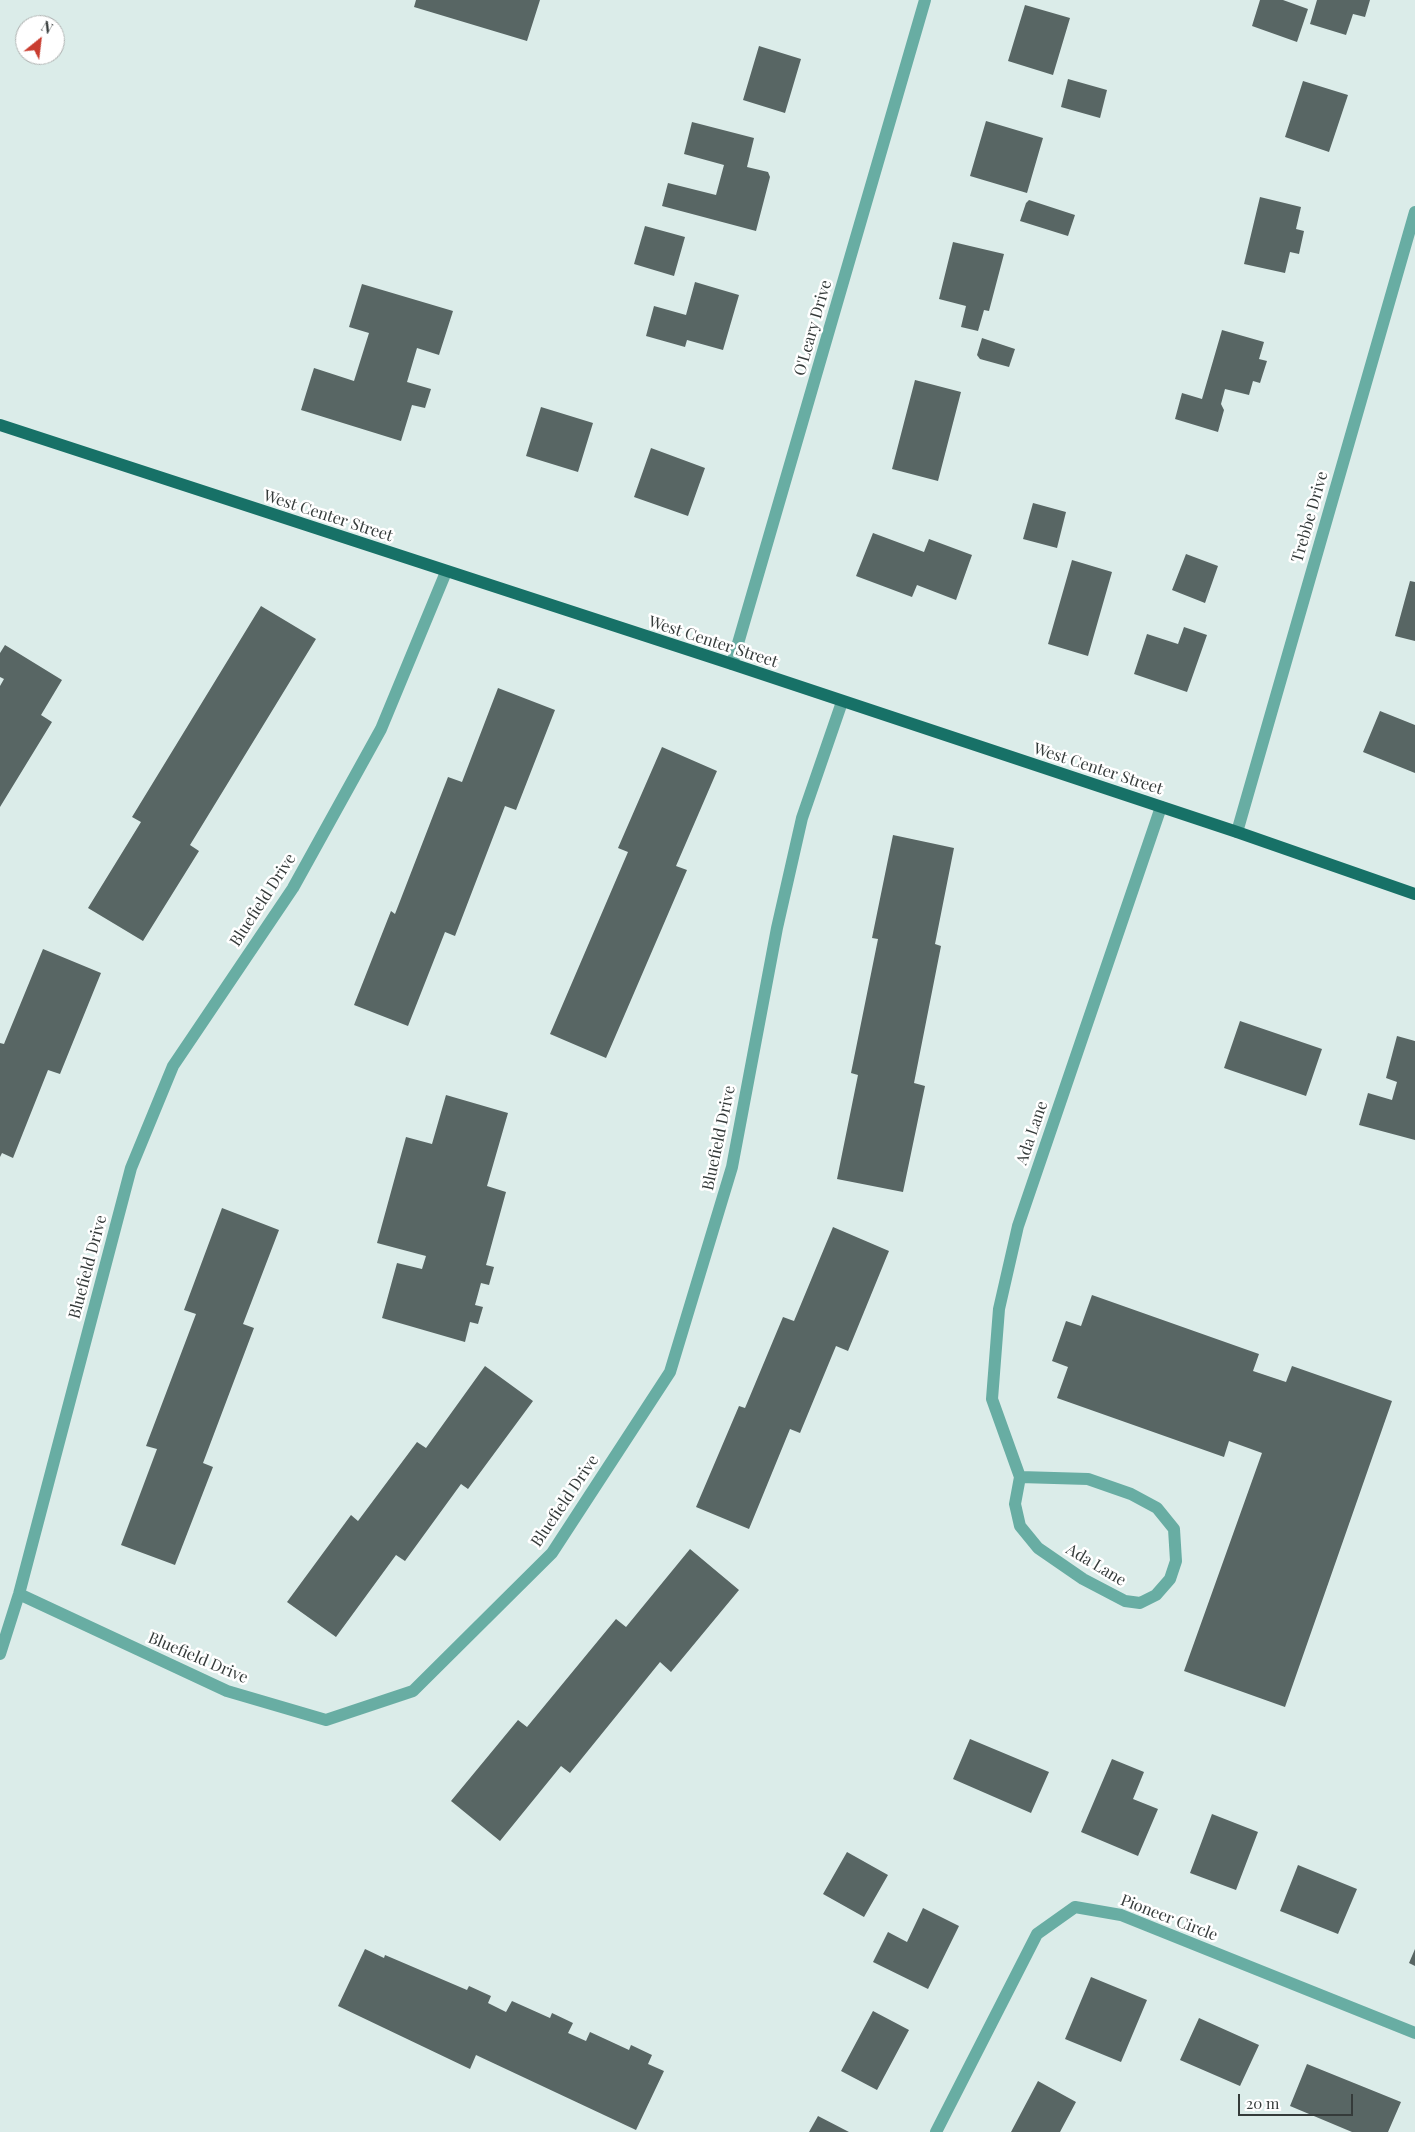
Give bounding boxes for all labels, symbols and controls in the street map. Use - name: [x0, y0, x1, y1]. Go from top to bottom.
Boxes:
- north arrow: [15, 15, 65, 65]
- text: N: [38, 17, 56, 38]
- street label: O'Leary Drive: [790, 278, 836, 378]
- street label: Trebbe Drive: [1288, 469, 1332, 565]
- street label: West Center Street: [261, 486, 395, 546]
- street label: West Center Street: [646, 612, 780, 672]
- street label: West Center Street: [1031, 739, 1165, 799]
- street label: Bluefield Drive: [226, 850, 300, 950]
- street label: Bluefield Drive: [699, 1084, 739, 1192]
- street label: Ada Lane: [1012, 1099, 1052, 1167]
- street label: Bluefield Drive: [65, 1213, 111, 1321]
- street label: Bluefield Drive: [527, 1451, 603, 1551]
- street label: Ada Lane: [1063, 1540, 1129, 1590]
- street label: Bluefield Drive: [145, 1628, 251, 1688]
- street label: Pioneer Circle: [1118, 1891, 1220, 1945]
- scale bar: [1240, 2084, 1355, 2116]
- text: 20 m: [1246, 2093, 1279, 2113]

